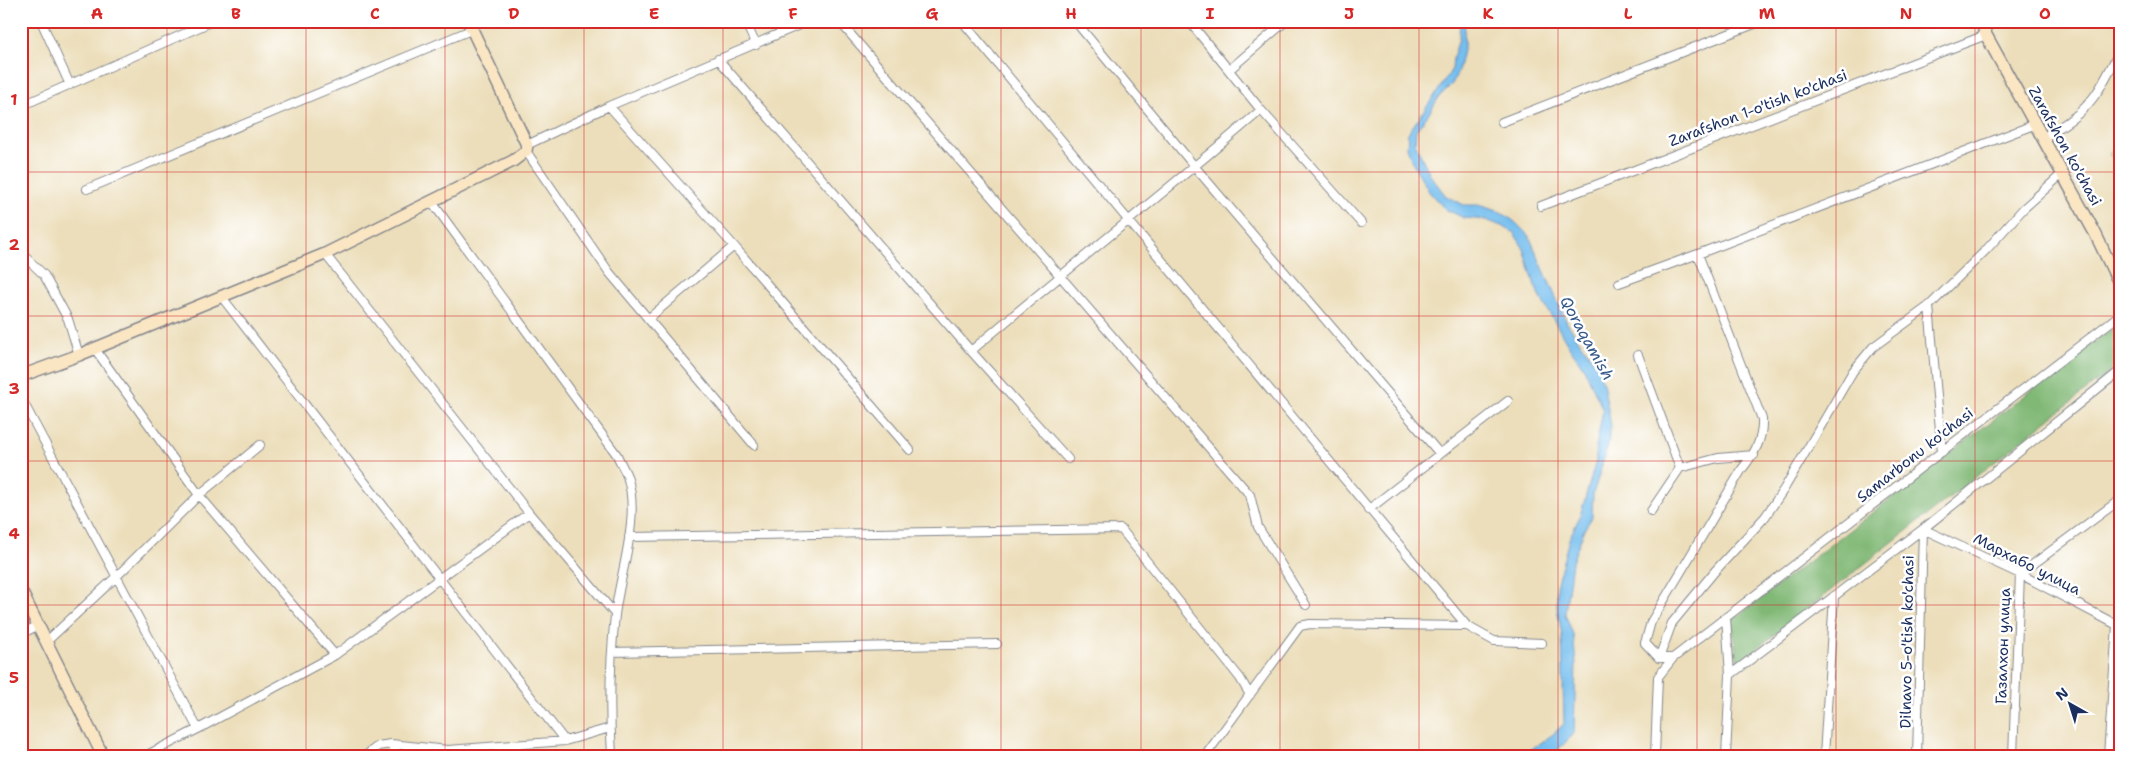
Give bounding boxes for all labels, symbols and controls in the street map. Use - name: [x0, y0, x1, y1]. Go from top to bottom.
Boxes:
- text: A: [91, 3, 103, 24]
- text: B: [231, 3, 241, 24]
- text: C: [370, 3, 380, 24]
- text: D: [508, 3, 520, 24]
- text: E: [649, 3, 659, 24]
- text: F: [788, 3, 798, 24]
- text: G: [926, 3, 939, 24]
- text: H: [1065, 3, 1077, 24]
- text: I: [1206, 3, 1215, 24]
- text: J: [1344, 3, 1354, 24]
- text: K: [1483, 3, 1494, 24]
- text: L: [1624, 3, 1633, 24]
- text: M: [1759, 3, 1776, 24]
- text: N: [1900, 3, 1912, 24]
- text: O: [2039, 3, 2051, 24]
- street label: Zarafshon 1-o'tish ko'chasi: [1666, 65, 1850, 151]
- street label: Zarafshon ko'chasi: [2024, 83, 2106, 209]
- text: 1: [10, 89, 18, 110]
- text: 2: [8, 234, 20, 255]
- water label: Qoraqamish: [1555, 292, 1619, 384]
- text: 3: [8, 378, 20, 399]
- street label: Samarbonu ko'chasi: [1853, 403, 1977, 507]
- text: 4: [8, 523, 20, 544]
- street label: Мархабо улица: [1970, 528, 2085, 600]
- street label: Dilnavo 5-o'tish ko'chasi: [1895, 555, 1919, 729]
- street label: Газалхон улица: [1991, 587, 2015, 704]
- text: 5: [9, 667, 19, 688]
- north arrow: [2044, 680, 2094, 730]
- text: N: [2052, 683, 2072, 704]

